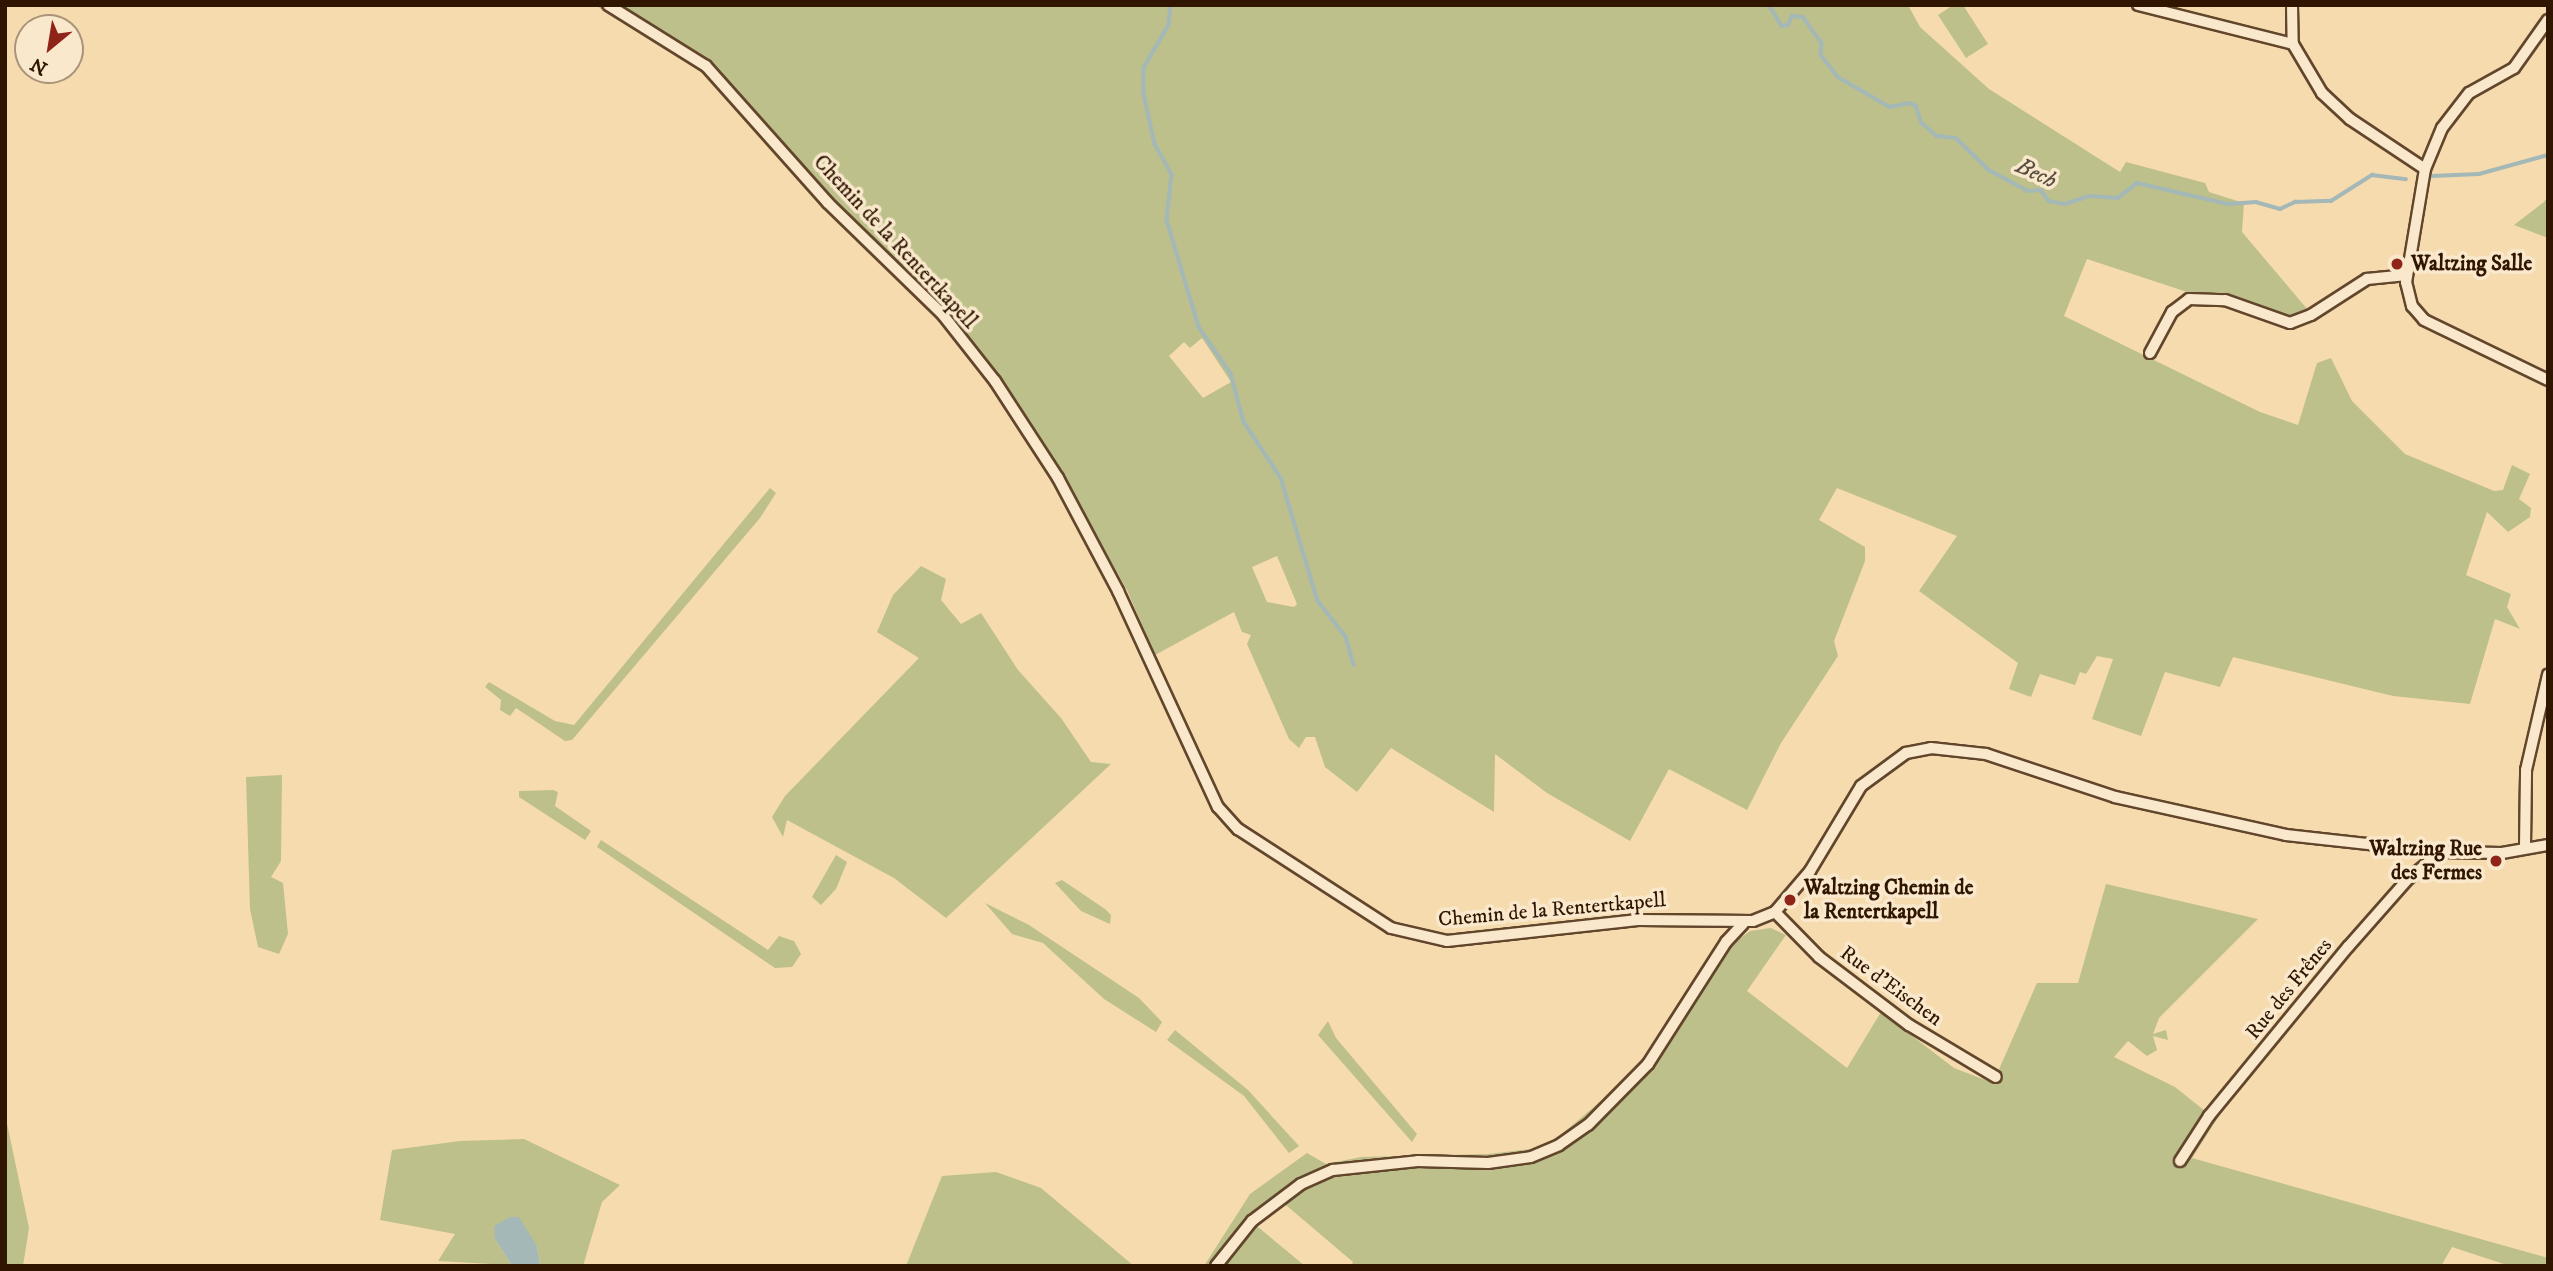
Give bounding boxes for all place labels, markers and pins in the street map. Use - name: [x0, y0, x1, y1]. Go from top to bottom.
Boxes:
- place label: Waltzing Salle: [2411, 251, 2532, 277]
- marker: Waltzing Salle: [2389, 256, 2405, 272]
- place label: Waltzing Rue des Fermes: [2369, 836, 2482, 886]
- marker: Waltzing Rue des Fermes: [2488, 853, 2504, 869]
- place label: Waltzing Chemin de la Rentertkapell: [1804, 875, 1974, 925]
- marker: Waltzing Chemin de la Rentertkapell: [1782, 892, 1798, 908]

